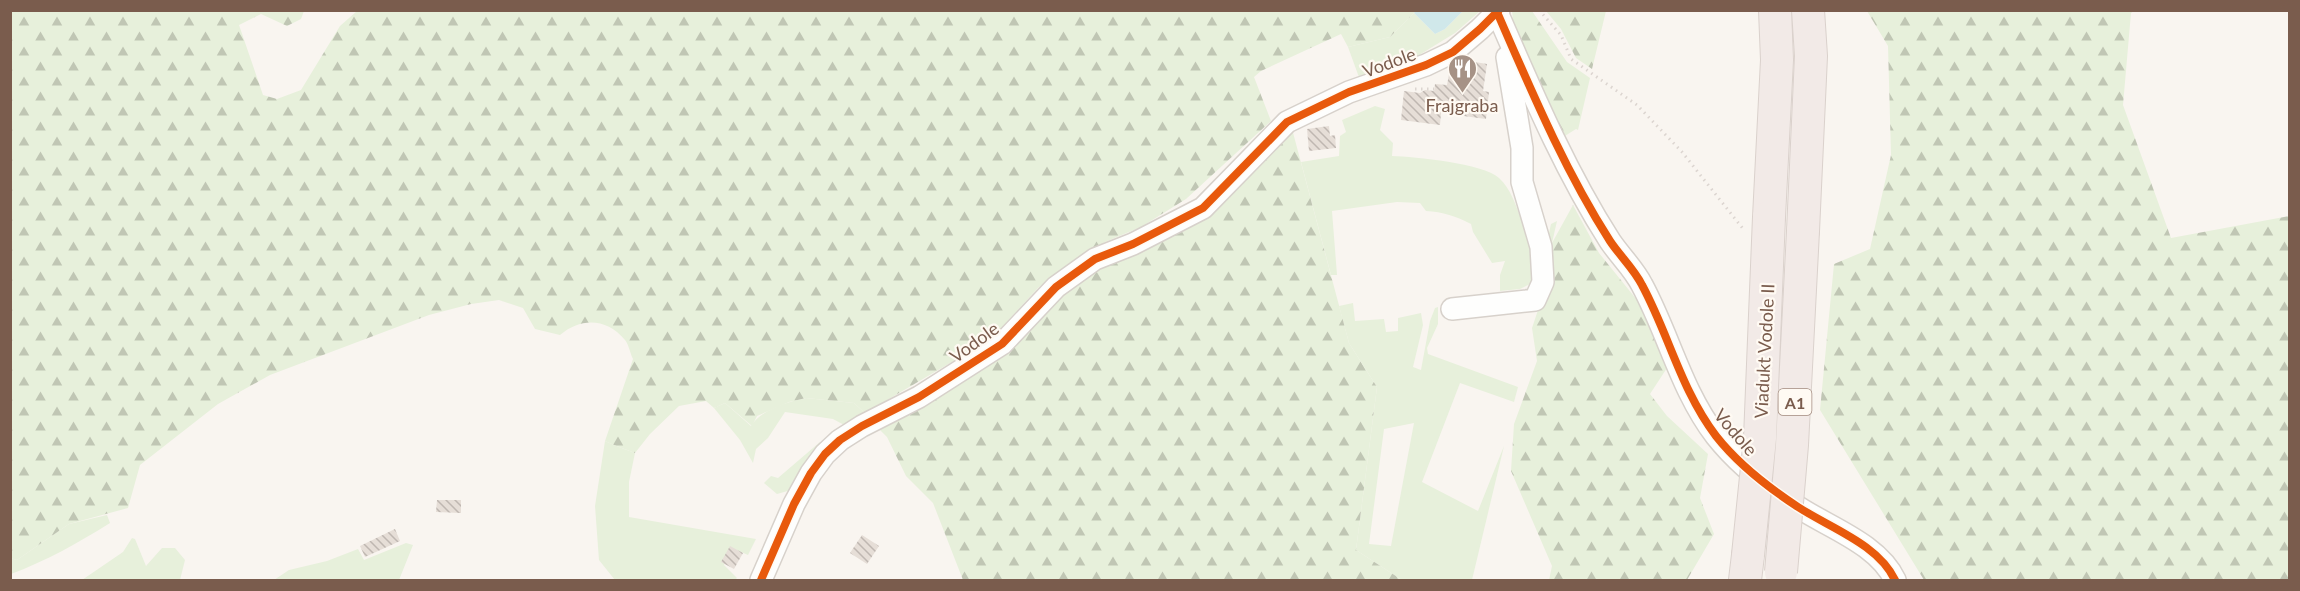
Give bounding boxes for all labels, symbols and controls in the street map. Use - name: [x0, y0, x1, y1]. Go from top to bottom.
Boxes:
- street label: Vodole: [1359, 42, 1419, 82]
- restaurant icon: Frajgraba: [1446, 52, 1478, 94]
- place label: Frajgraba: [1426, 94, 1498, 116]
- street label: Viadukt Vodole II: [1749, 283, 1779, 419]
- street label: Vodole: [945, 317, 1003, 367]
- road number: A1: [1778, 389, 1812, 415]
- street label: Vodole: [1710, 404, 1762, 460]

